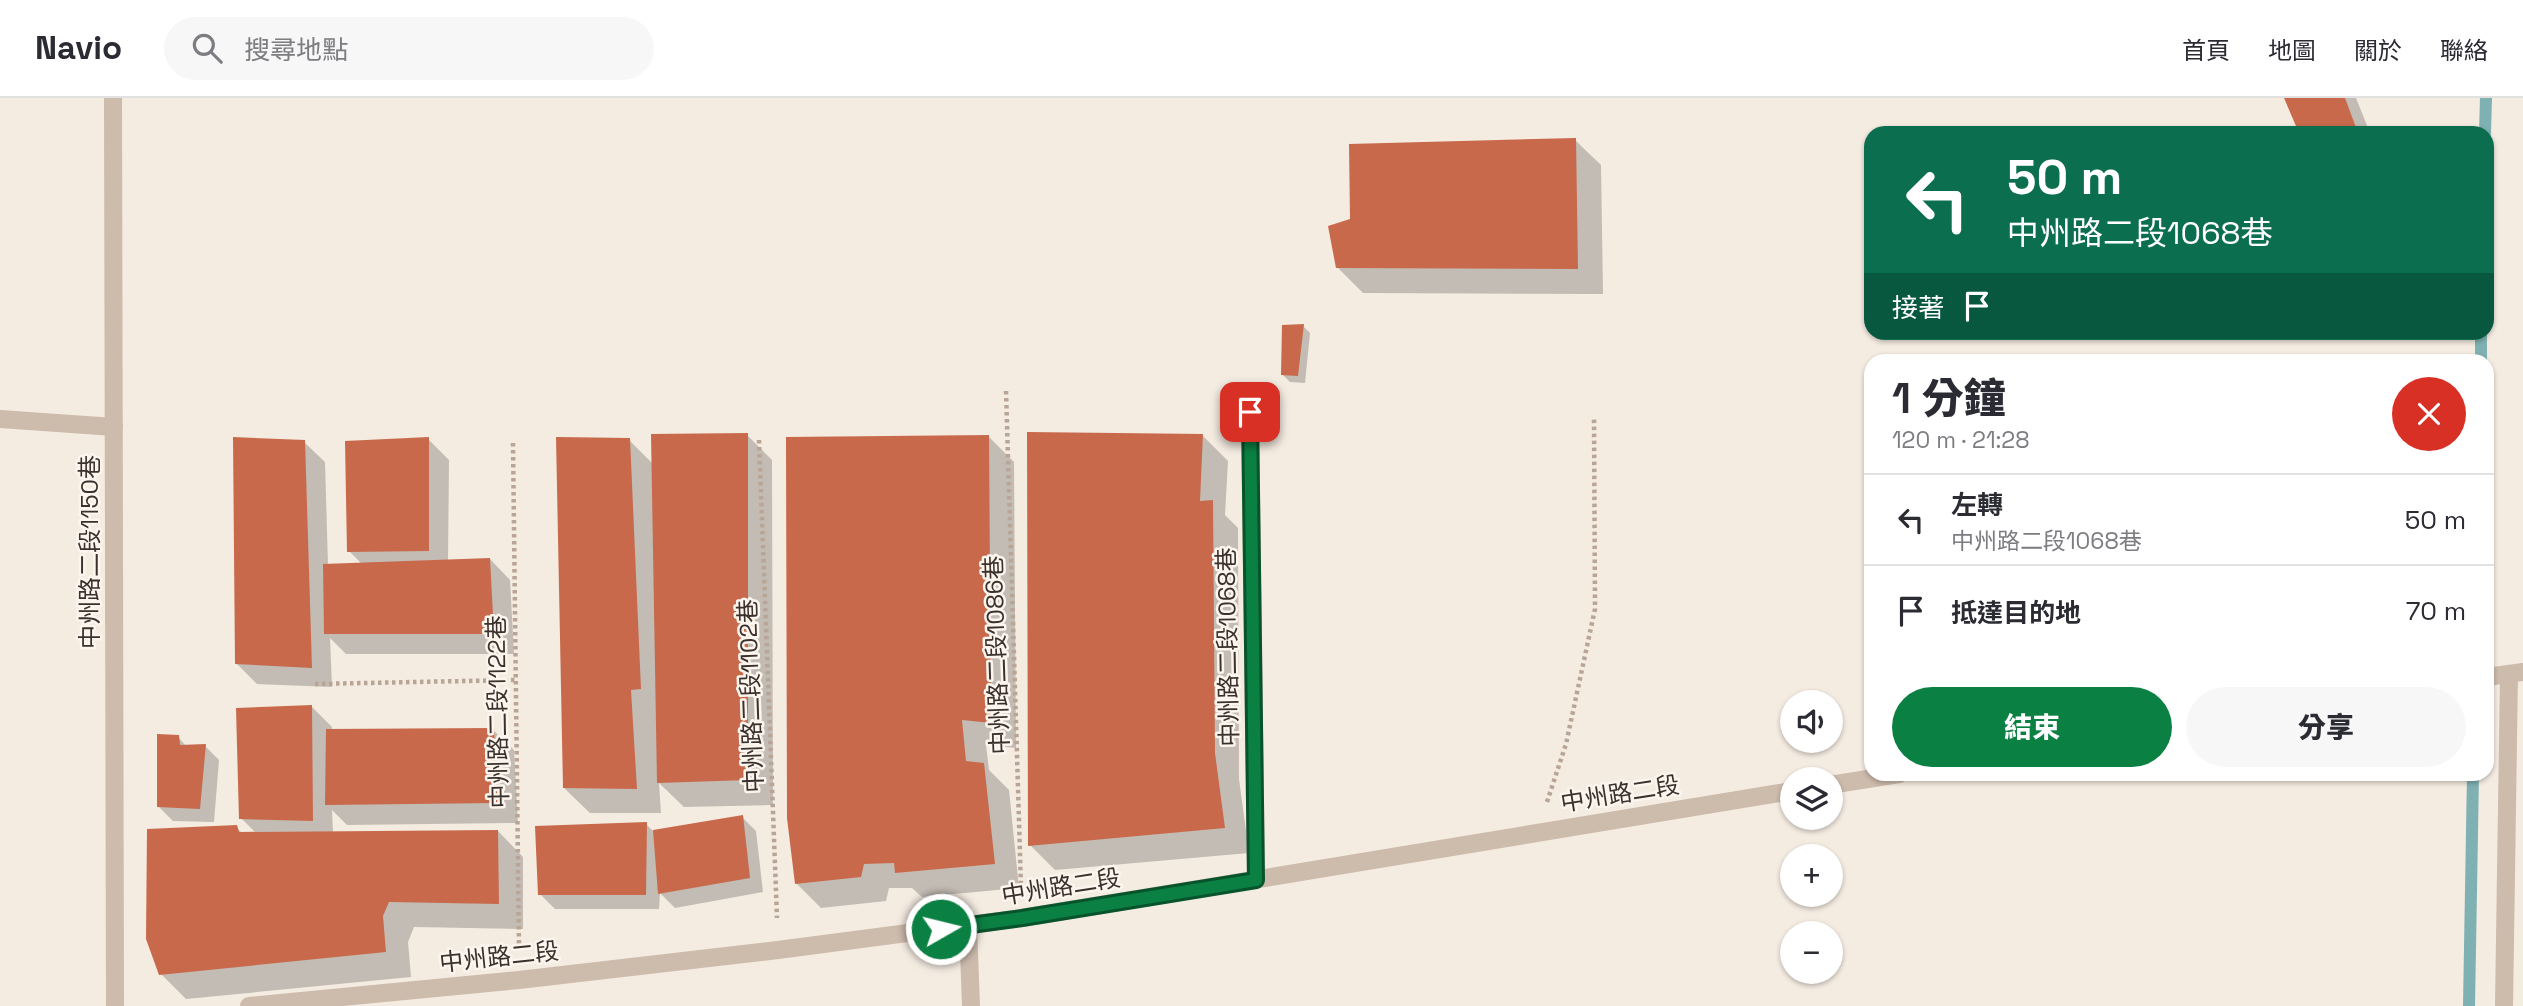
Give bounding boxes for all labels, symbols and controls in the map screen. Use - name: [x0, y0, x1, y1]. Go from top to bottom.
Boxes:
- search box: [164, 17, 654, 80]
- text: Navio: [35, 27, 122, 69]
- icon: search: [188, 29, 226, 67]
- text: 搜尋地點: [244, 33, 348, 67]
- text: 首頁: [2182, 35, 2230, 66]
- text: 地圖: [2268, 35, 2316, 66]
- text: 關於: [2354, 35, 2402, 66]
- text: 聯絡: [2440, 35, 2488, 66]
- text: 50 m: [2007, 146, 2122, 208]
- icon: left: [1892, 154, 1983, 245]
- text: 中州路二段1068巷: [2007, 213, 2272, 253]
- icon: arrive: [1958, 287, 1996, 325]
- text: 接著: [1892, 291, 1944, 325]
- text: 1 分鐘: [1892, 372, 2006, 425]
- button: close: [2392, 377, 2466, 451]
- pin: [1220, 382, 1280, 442]
- icon: arrive: [1231, 393, 1269, 431]
- text: 120 m · 21:28: [1892, 425, 2030, 455]
- street label: 中州路二段1150巷: [74, 455, 105, 649]
- text: 左轉: [1951, 488, 2003, 522]
- icon: left: [1892, 501, 1930, 539]
- text: 50 m: [2405, 503, 2466, 537]
- text: 中州路二段1068巷: [1951, 526, 2142, 556]
- street label: 中州路二段1068巷: [1210, 547, 1245, 747]
- street label: 中州路二段1086巷: [978, 555, 1015, 755]
- icon: arrive: [1892, 592, 1930, 630]
- text: 70 m: [2406, 594, 2466, 628]
- text: 抵達目的地: [1951, 596, 2081, 630]
- street label: 中州路二段1102巷: [732, 599, 769, 793]
- street label: 中州路二段1122巷: [480, 615, 515, 809]
- button: 結束: [1892, 687, 2172, 767]
- button: 分享: [2186, 687, 2466, 767]
- map controls: [1780, 690, 1843, 984]
- button: sound: [1780, 690, 1843, 753]
- button: layers: [1780, 767, 1843, 830]
- street label: 中州路二段: [1558, 769, 1682, 818]
- button: +: [1780, 844, 1843, 907]
- street label: 中州路二段: [999, 862, 1123, 911]
- position arrow: [904, 892, 978, 966]
- button: −: [1780, 921, 1843, 984]
- street label: 中州路二段: [438, 935, 560, 978]

